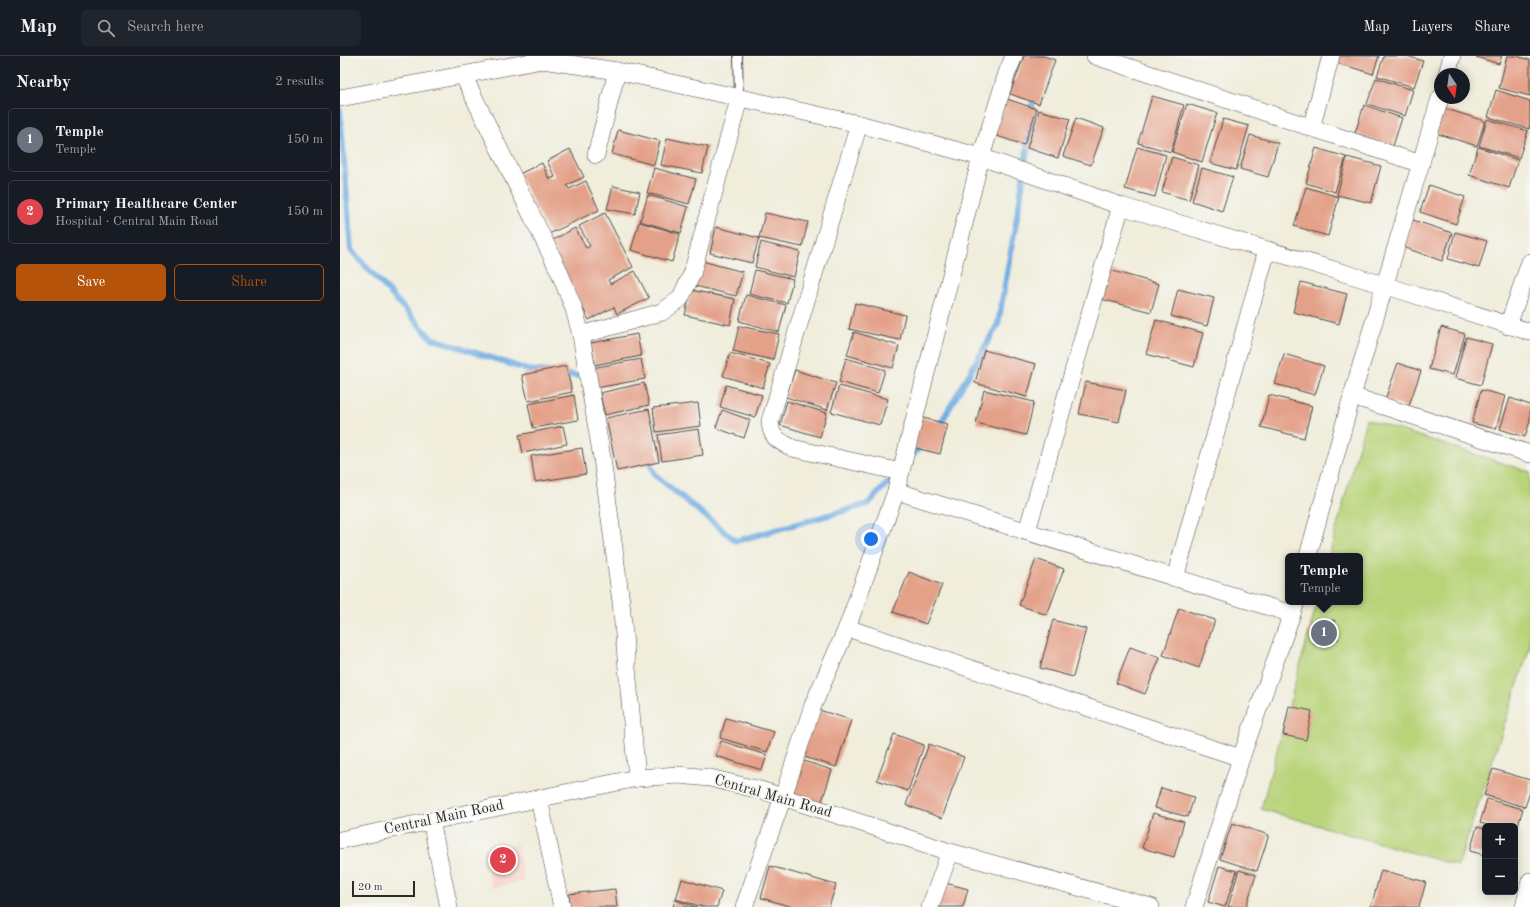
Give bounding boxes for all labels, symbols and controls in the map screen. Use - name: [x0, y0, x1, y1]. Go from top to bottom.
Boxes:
- search box: [81, 10, 361, 46]
- icon: search: [95, 17, 117, 39]
- text: Map: [20, 18, 57, 37]
- text: Search here: [127, 20, 204, 35]
- text: Map: [1364, 20, 1390, 34]
- text: Layers: [1412, 20, 1453, 34]
- text: Share: [1475, 20, 1510, 34]
- north arrow: [1434, 68, 1470, 104]
- text: Nearby: [16, 74, 71, 91]
- text: 2 results: [275, 75, 324, 88]
- text: Temple: [55, 125, 104, 140]
- text: 1: [26, 133, 34, 146]
- text: 150 m: [286, 133, 323, 146]
- text: Temple: [55, 143, 96, 156]
- text: Primary Healthcare Center: [55, 197, 237, 212]
- text: 2: [26, 205, 34, 218]
- text: 150 m: [286, 205, 323, 218]
- text: Hospital · Central Main Road: [55, 215, 219, 228]
- button: Save: [16, 264, 166, 301]
- button: Share: [174, 264, 324, 301]
- your location: [861, 529, 881, 549]
- popup: [1285, 553, 1363, 605]
- text: Temple: [1300, 564, 1348, 579]
- text: Temple: [1300, 582, 1341, 595]
- pin: 1: [1311, 618, 1337, 648]
- street label: Central Main Road: [712, 773, 834, 821]
- street label: Central Main Road: [383, 798, 505, 838]
- map controls: [1482, 823, 1518, 895]
- button: +: [1482, 823, 1518, 859]
- pin: 2: [490, 845, 516, 875]
- button: −: [1482, 859, 1518, 895]
- scale bar: [352, 879, 415, 898]
- text: 20 m: [358, 882, 383, 893]

